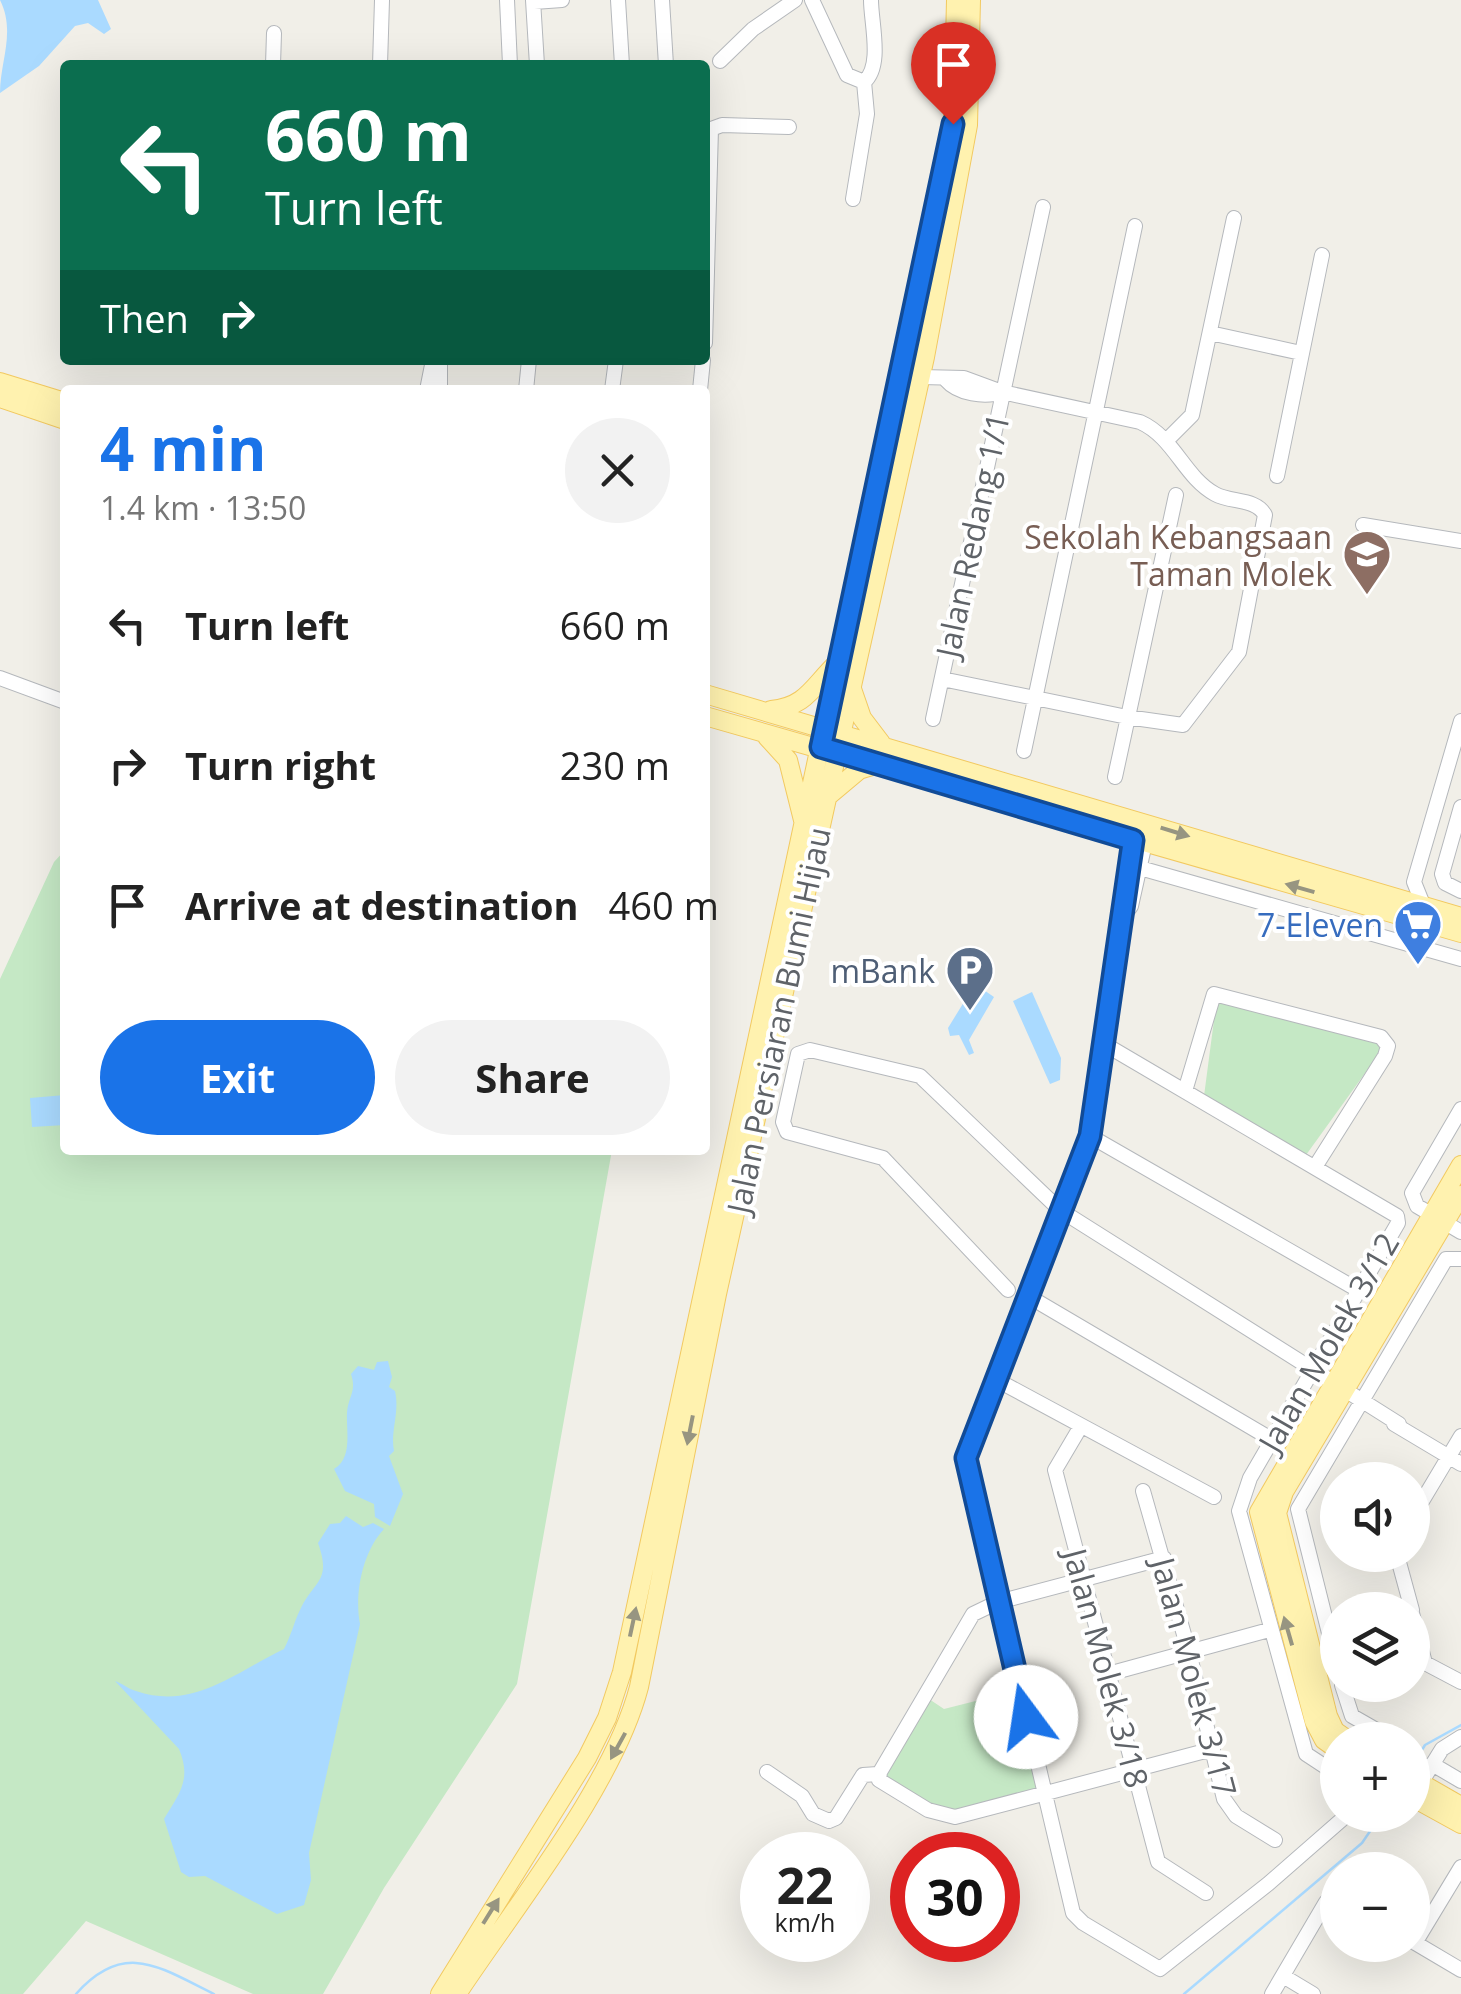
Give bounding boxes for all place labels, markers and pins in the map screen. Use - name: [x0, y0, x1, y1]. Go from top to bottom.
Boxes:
- pin: [911, 22, 996, 125]
- place label: Sekolah Kebangsaan Taman Molek: [1024, 515, 1332, 595]
- school or university icon: Sekolah Kebangsaan Taman Molek: [1341, 528, 1393, 596]
- supermarket icon: 7-Eleven: [1392, 898, 1444, 966]
- place label: 7-Eleven: [1257, 903, 1383, 946]
- parking icon: mBank: [944, 944, 996, 1012]
- place label: mBank: [830, 949, 935, 992]

